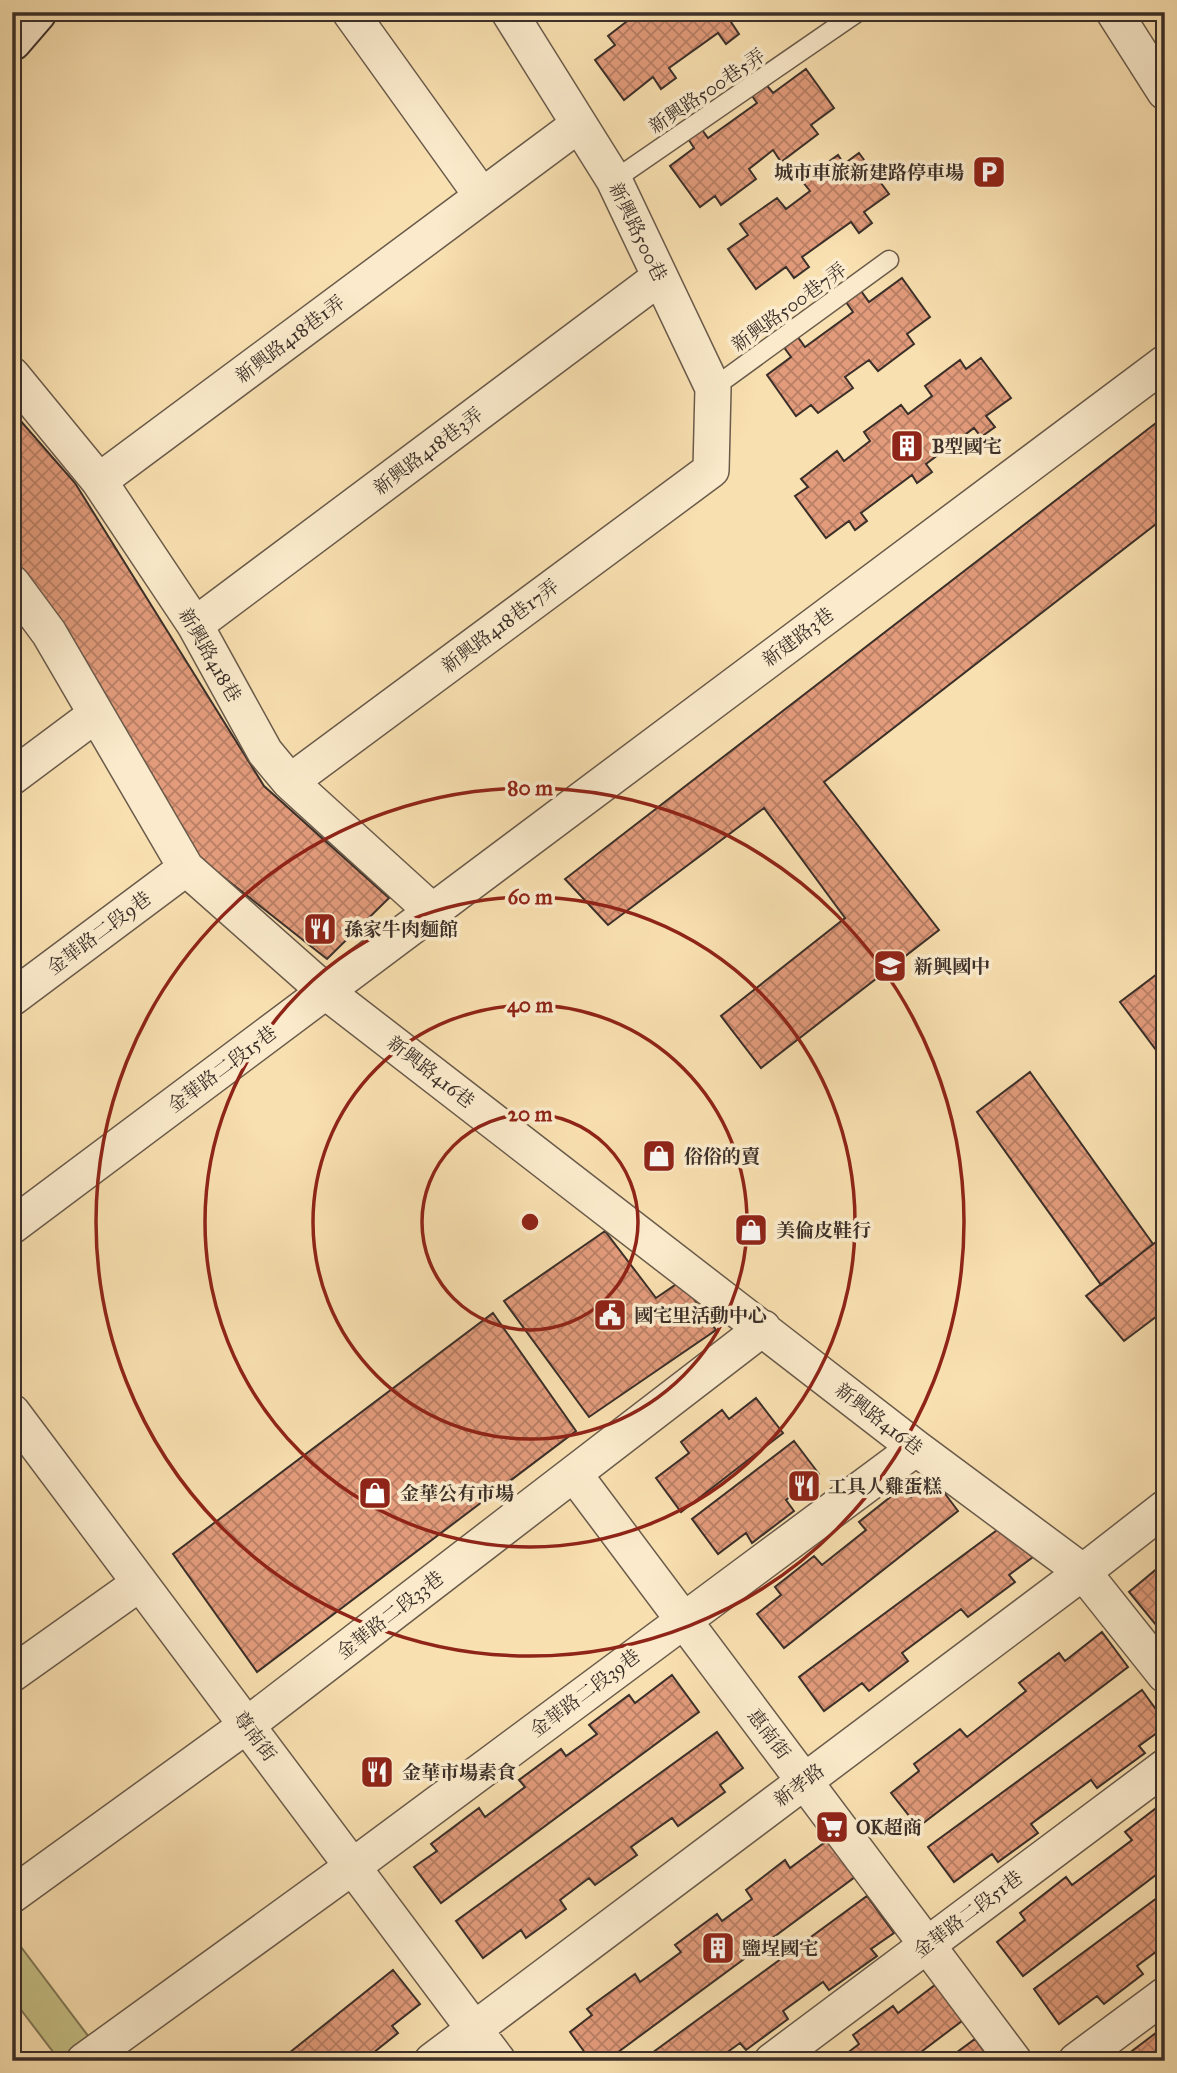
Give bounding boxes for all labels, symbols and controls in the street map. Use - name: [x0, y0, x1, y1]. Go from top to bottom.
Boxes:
- street label: 新興路500巷5弄: [645, 44, 769, 138]
- parking icon: 城市車旅新建路停車場: [970, 153, 1008, 191]
- place label: 城市車旅新建路停車場: [774, 161, 964, 184]
- street label: 新興路500巷: [604, 179, 672, 285]
- street label: 新興路500巷7弄: [727, 258, 851, 356]
- street label: 新興路418巷1弄: [231, 290, 349, 388]
- street label: 新興路418巷3弄: [369, 402, 487, 500]
- building icon: B型國宅: [888, 427, 926, 465]
- place label: B型國宅: [932, 435, 1002, 458]
- street label: 新興路418巷17弄: [437, 574, 563, 678]
- street label: 新建路3巷: [758, 603, 838, 671]
- street label: 新興路418巷: [174, 604, 246, 706]
- text: 80 m: [507, 775, 553, 801]
- text: 60 m: [507, 884, 553, 910]
- street label: 金華路二段9巷: [42, 886, 156, 980]
- restaurant icon: 孫家牛肉麵館: [301, 910, 339, 948]
- place label: 孫家牛肉麵館: [344, 918, 458, 941]
- school or university icon: 新興國中: [871, 947, 909, 985]
- place label: 新興國中: [914, 955, 990, 978]
- text: 40 m: [507, 992, 553, 1018]
- street label: 金華路二段15巷: [163, 1021, 281, 1117]
- street label: 新興路416巷: [383, 1031, 479, 1113]
- text: 20 m: [508, 1101, 553, 1127]
- shop icon: 俗俗的賣: [640, 1137, 678, 1175]
- place label: 俗俗的賣: [684, 1145, 760, 1168]
- centre of rings: [518, 1210, 542, 1234]
- shop icon: 美倫皮鞋行: [732, 1211, 770, 1249]
- place label: 美倫皮鞋行: [776, 1219, 871, 1242]
- public building icon: 國宅里活動中心: [591, 1296, 629, 1334]
- place label: 國宅里活動中心: [634, 1304, 767, 1327]
- street label: 新興路416巷: [831, 1378, 927, 1460]
- restaurant icon: 工具人雞蛋糕: [785, 1467, 823, 1505]
- shop icon: 金華公有市場: [356, 1474, 394, 1512]
- place label: 工具人雞蛋糕: [828, 1475, 942, 1498]
- place label: 金華公有市場: [400, 1482, 514, 1505]
- street label: 金華路二段33巷: [332, 1566, 448, 1664]
- street label: 金華路二段39巷: [525, 1644, 645, 1742]
- street label: 惠南街: [743, 1704, 795, 1764]
- street label: 尊南街: [229, 1706, 281, 1766]
- restaurant icon: 金華市場素食: [358, 1753, 396, 1791]
- street label: 新孝路: [769, 1759, 829, 1811]
- place label: 金華市場素食: [402, 1761, 516, 1784]
- supermarket icon: OK超商: [813, 1808, 851, 1846]
- place label: OK超商: [856, 1816, 922, 1839]
- street label: 金華路二段51巷: [909, 1866, 1027, 1962]
- building icon: 鹽埕國宅: [699, 1929, 737, 1967]
- place label: 鹽埕國宅: [742, 1937, 818, 1960]

